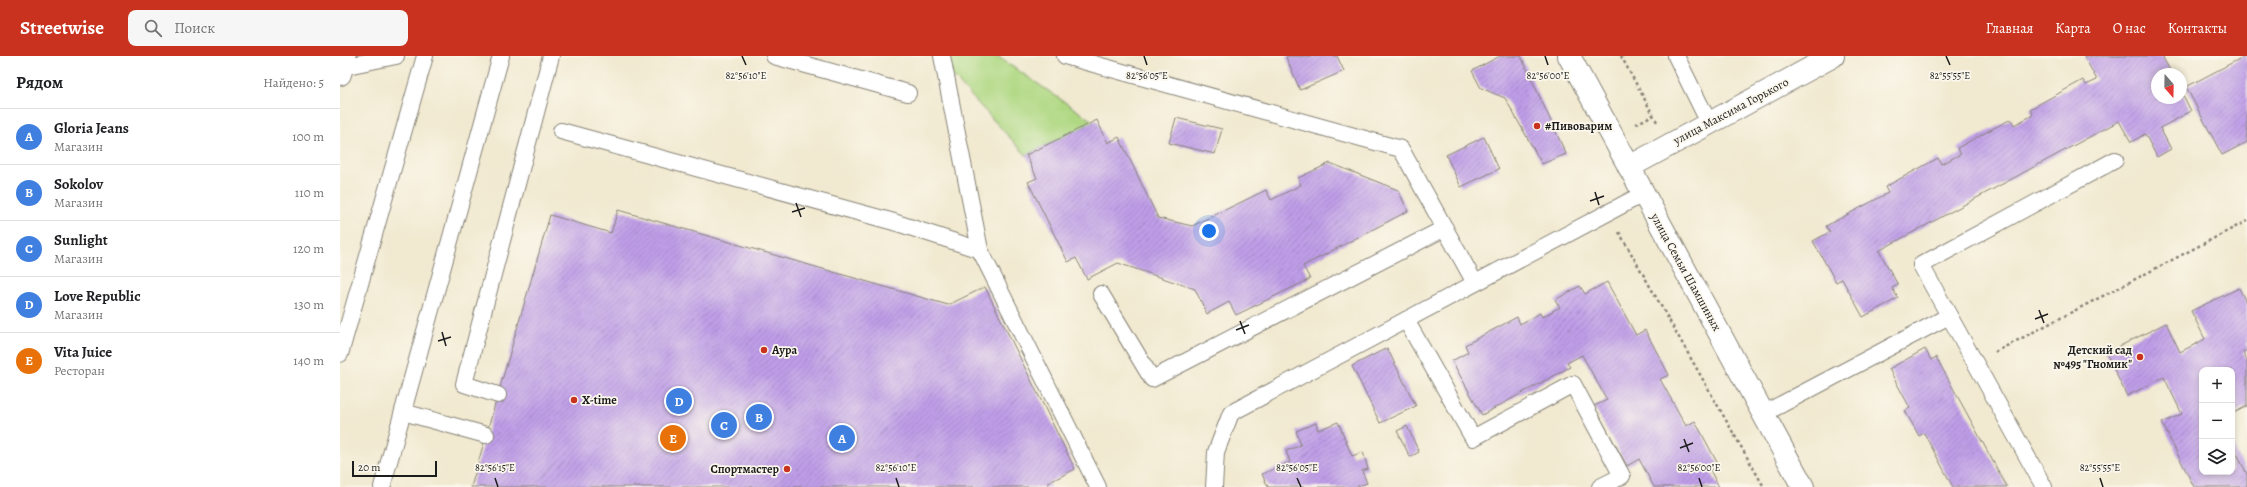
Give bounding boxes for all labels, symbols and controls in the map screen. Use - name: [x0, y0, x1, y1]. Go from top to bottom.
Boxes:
- search box: [128, 10, 408, 46]
- text: Streetwise: [20, 15, 104, 41]
- icon: search: [142, 17, 164, 39]
- text: Поиск: [174, 18, 215, 38]
- text: Главная: [1986, 19, 2033, 38]
- text: Карта: [2055, 19, 2091, 38]
- text: О нас: [2113, 19, 2146, 38]
- text: Контакты: [2168, 19, 2227, 38]
- north arrow: [2151, 68, 2187, 104]
- text: 82°56'10"E: [726, 69, 767, 82]
- text: 82°56'05"E: [1126, 69, 1168, 82]
- text: 82°56'00"E: [1527, 69, 1570, 82]
- text: 82°55'55"E: [1930, 69, 1970, 82]
- text: Рядом: [16, 71, 63, 94]
- text: Найдено: 5: [263, 74, 324, 91]
- street label: улица Максима Горького: [1670, 74, 1792, 149]
- text: Gloria Jeans: [54, 118, 129, 138]
- place label: #Пивоварим: [1545, 118, 1612, 134]
- marker: #Пивоварим: [1532, 121, 1542, 131]
- text: A: [25, 128, 33, 145]
- text: 100 m: [292, 128, 324, 145]
- text: Магазин: [54, 138, 103, 155]
- text: Sokolov: [54, 174, 103, 194]
- text: B: [25, 184, 33, 201]
- text: 110 m: [295, 184, 324, 201]
- text: Магазин: [54, 194, 103, 211]
- street label: улица Семьи Шамшиных: [1646, 209, 1725, 334]
- your location: [1199, 221, 1219, 241]
- text: Sunlight: [54, 230, 108, 250]
- text: C: [25, 240, 33, 257]
- text: 120 m: [293, 240, 324, 257]
- text: Магазин: [54, 250, 103, 267]
- text: Love Republic: [54, 286, 141, 306]
- text: D: [24, 296, 34, 313]
- text: 130 m: [294, 296, 324, 313]
- text: Магазин: [54, 306, 103, 323]
- text: Vita Juice: [54, 342, 112, 362]
- place label: Аура: [771, 342, 797, 358]
- place label: Детский сад №495 "Гномик": [2053, 342, 2132, 372]
- marker: Аура: [759, 345, 769, 355]
- text: E: [25, 352, 33, 369]
- text: 140 m: [293, 352, 324, 369]
- marker: Детский сад №495 "Гномик": [2135, 352, 2145, 362]
- text: Ресторан: [54, 362, 105, 379]
- map controls: [2199, 367, 2235, 475]
- button: +: [2199, 367, 2235, 403]
- pin: D: [666, 386, 692, 416]
- place label: X-time: [582, 392, 617, 408]
- marker: X-time: [569, 395, 579, 405]
- pin: B: [746, 402, 772, 432]
- button: −: [2199, 403, 2235, 439]
- pin: C: [711, 410, 737, 440]
- pin: E: [660, 423, 686, 453]
- pin: A: [829, 423, 855, 453]
- button: layers: [2199, 439, 2235, 475]
- scale bar: [352, 459, 437, 478]
- text: 20 m: [358, 460, 380, 475]
- text: 82°56'15"E: [475, 461, 515, 474]
- place label: Спортмастер: [710, 461, 780, 477]
- text: 82°56'10"E: [876, 461, 917, 474]
- text: 82°56'05"E: [1276, 461, 1318, 474]
- text: 82°56'00"E: [1678, 461, 1721, 474]
- text: 82°55'55"E: [2080, 461, 2120, 474]
- marker: Спортмастер: [782, 464, 792, 474]

